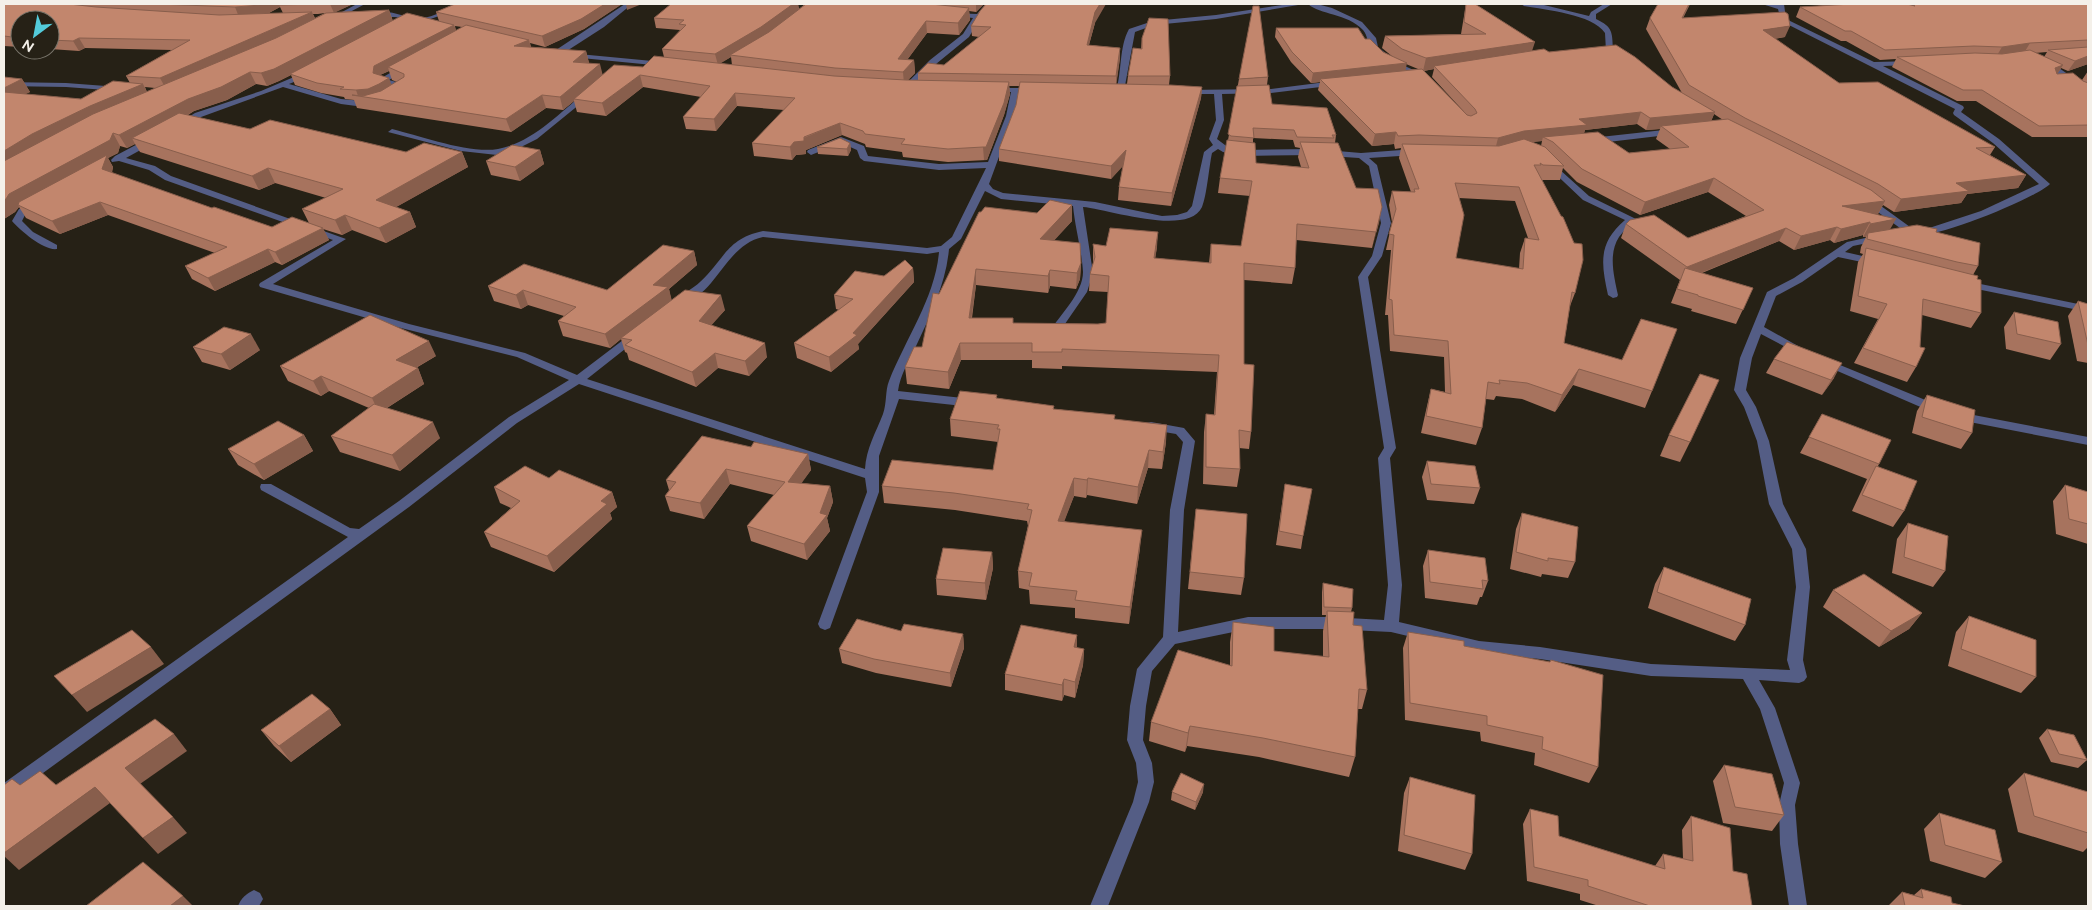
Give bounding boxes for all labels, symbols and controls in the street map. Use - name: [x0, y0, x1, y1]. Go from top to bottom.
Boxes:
- north arrow: [10, 10, 60, 60]
- text: N: [19, 36, 37, 56]

